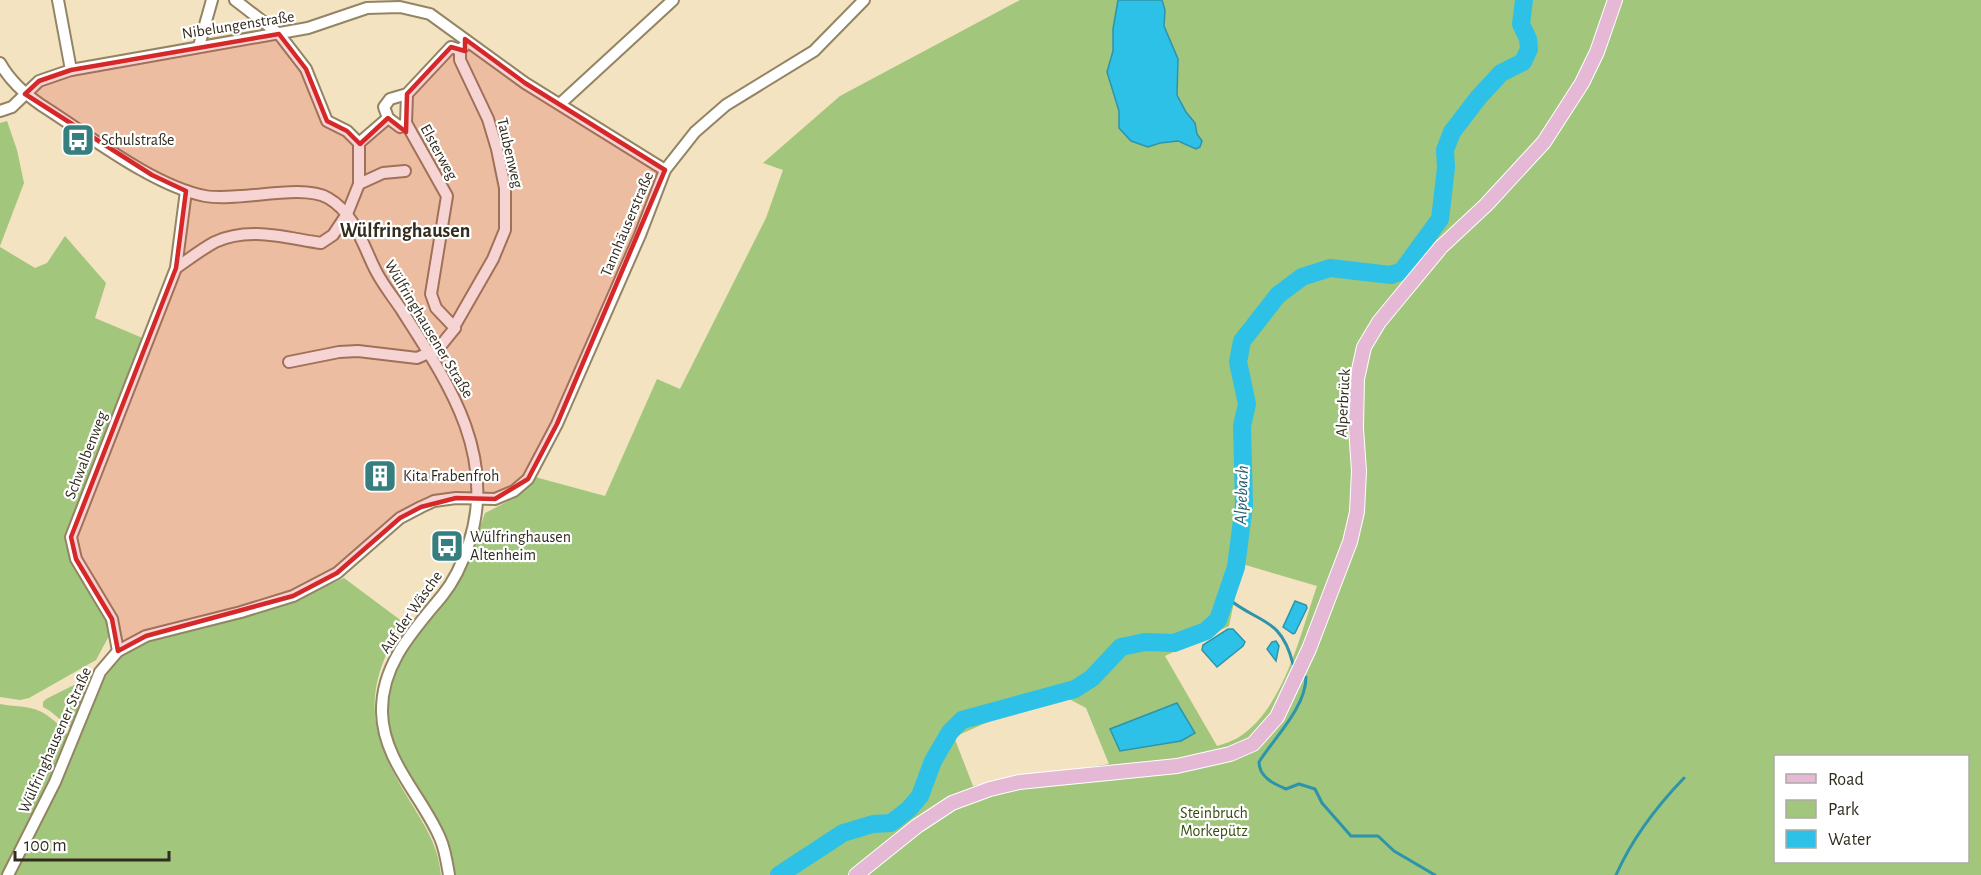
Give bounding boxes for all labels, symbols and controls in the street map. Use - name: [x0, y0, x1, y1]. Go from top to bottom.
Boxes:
- street label: Nibelungenstraße: [181, 8, 295, 42]
- street label: Taubenweg: [494, 116, 526, 190]
- bus stop icon: Schulstraße: [60, 122, 96, 158]
- street label: Elsterweg: [417, 122, 461, 183]
- place label: Schulstraße: [101, 132, 175, 148]
- street label: Tannhäuserstraße: [598, 169, 656, 279]
- district label: Wülfringhausen: [340, 221, 470, 241]
- street label: Wülfringhausener Straße: [382, 257, 476, 401]
- street label: Alperbrück: [1333, 368, 1353, 438]
- street label: Schwalbenweg: [62, 409, 110, 501]
- building icon: Kita Frabenfroh: [362, 458, 398, 494]
- water label: Alpebach: [1232, 465, 1252, 526]
- place label: Kita Frabenfroh: [403, 468, 499, 484]
- bus stop icon: Wülfringhausen Altenheim: [429, 528, 465, 564]
- place label: Wülfringhausen Altenheim: [470, 529, 571, 563]
- street label: Auf der Wäsche: [377, 568, 445, 656]
- street label: Wülfringhausener Straße: [16, 665, 94, 815]
- legend: [1774, 755, 1969, 863]
- text: Road: [1828, 771, 1864, 789]
- text: Park: [1828, 801, 1860, 819]
- park label: Steinbruch Morkepütz: [1180, 805, 1248, 839]
- scale bar: [15, 824, 170, 862]
- text: Water: [1828, 831, 1871, 849]
- text: 100 m: [24, 837, 67, 855]

